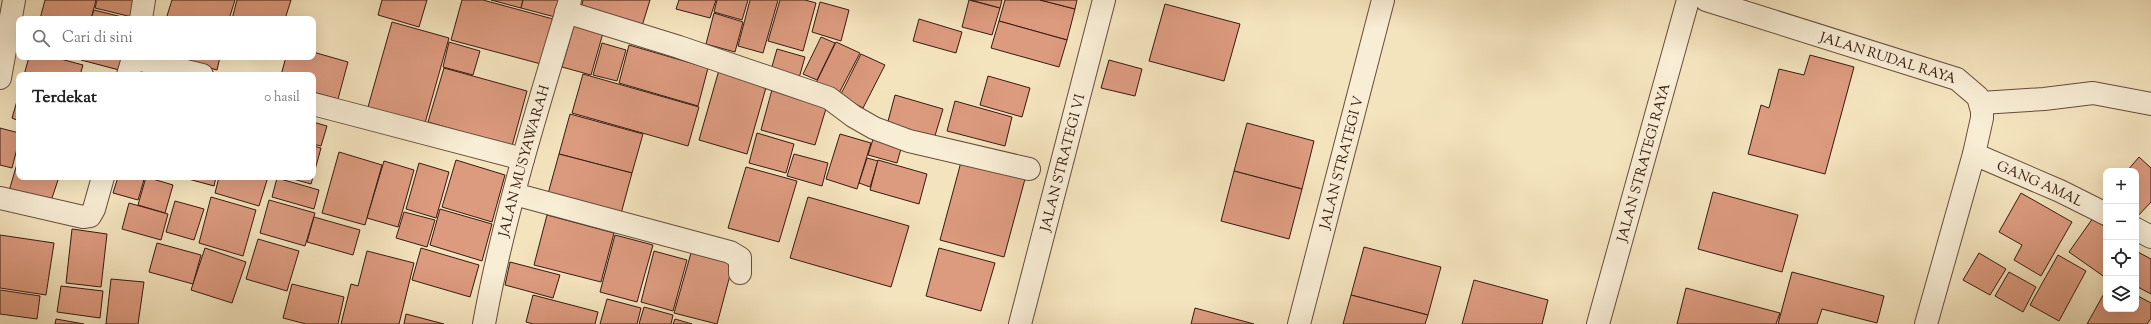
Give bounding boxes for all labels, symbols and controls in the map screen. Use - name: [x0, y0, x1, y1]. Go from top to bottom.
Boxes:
- search box: [16, 16, 316, 60]
- icon: search: [30, 27, 52, 49]
- text: Cari di sini: [62, 28, 133, 49]
- street label: JALAN RUDAL RAYA: [1816, 28, 1959, 90]
- street label: JALAN STRATEGI RAYA: [1613, 80, 1677, 245]
- street label: JALAN MUSYAWARAH: [495, 83, 556, 240]
- text: Terdekat: [32, 86, 97, 110]
- text: 0 hasil: [264, 89, 300, 107]
- street label: JALAN STRATEGI VI: [1036, 92, 1091, 235]
- street label: JALAN STRATEGI V: [1316, 94, 1370, 232]
- street label: GANG AMAL: [1993, 157, 2086, 213]
- map controls: [2103, 168, 2139, 312]
- button: +: [2103, 168, 2139, 204]
- button: −: [2103, 204, 2139, 240]
- button: locate: [2103, 240, 2139, 276]
- button: layers: [2103, 276, 2139, 312]

